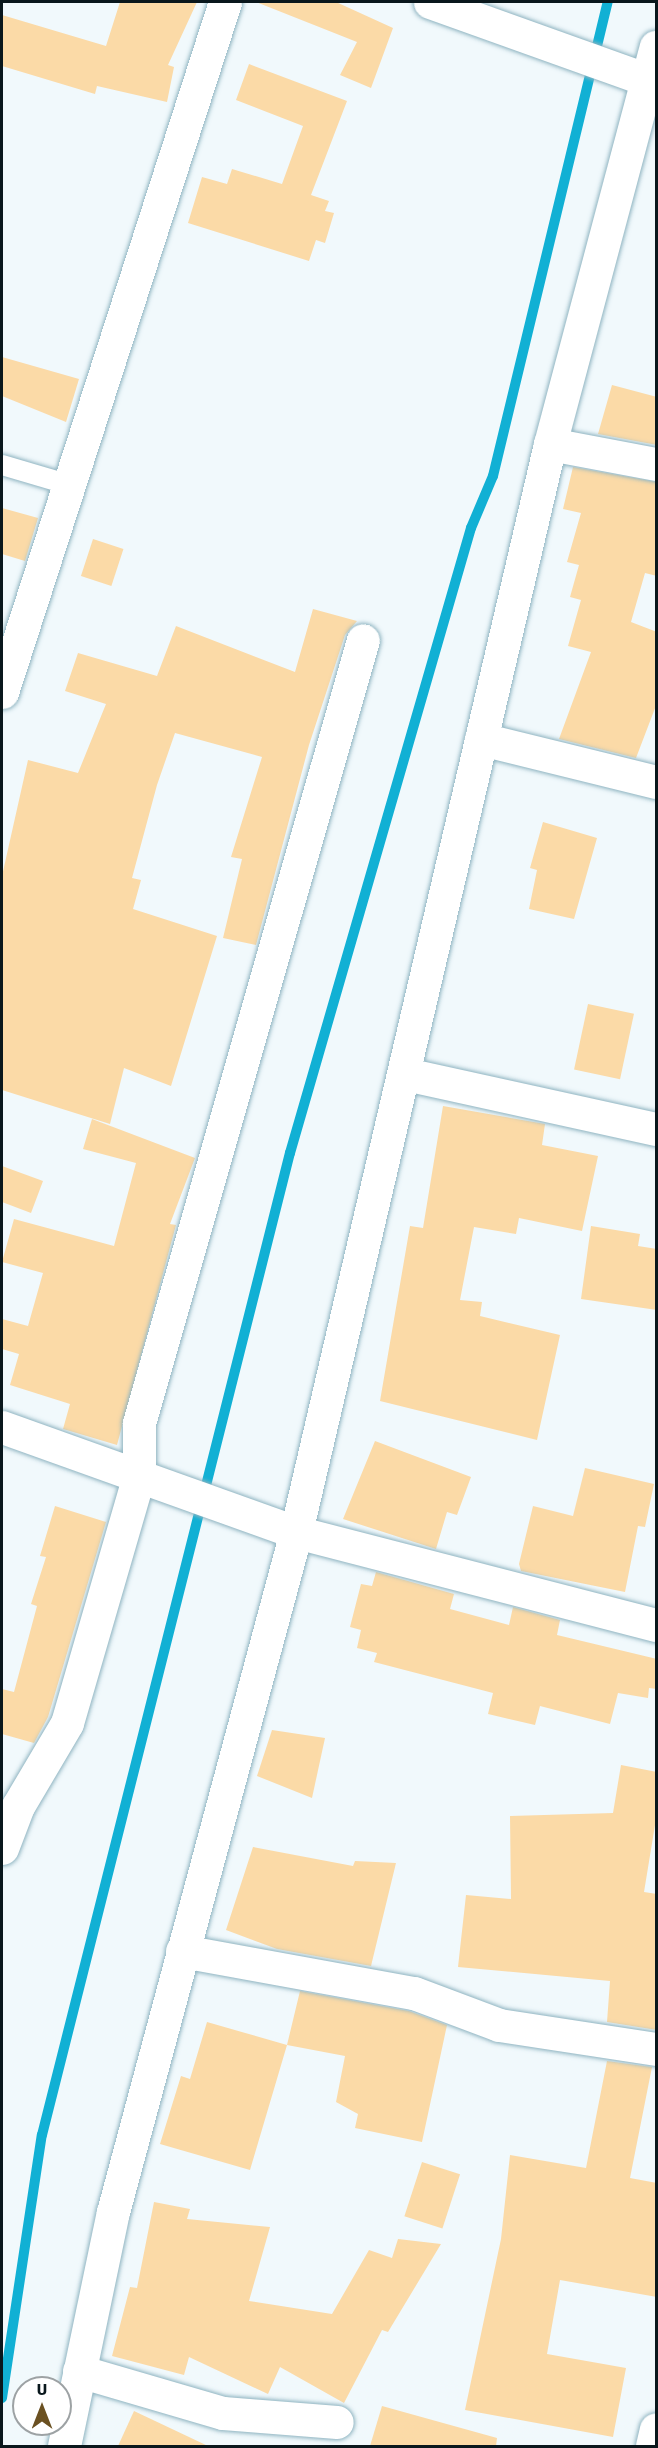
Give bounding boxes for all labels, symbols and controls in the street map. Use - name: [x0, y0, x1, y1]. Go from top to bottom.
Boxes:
- north arrow: [12, 2376, 72, 2436]
- text: U: [37, 2380, 47, 2399]

